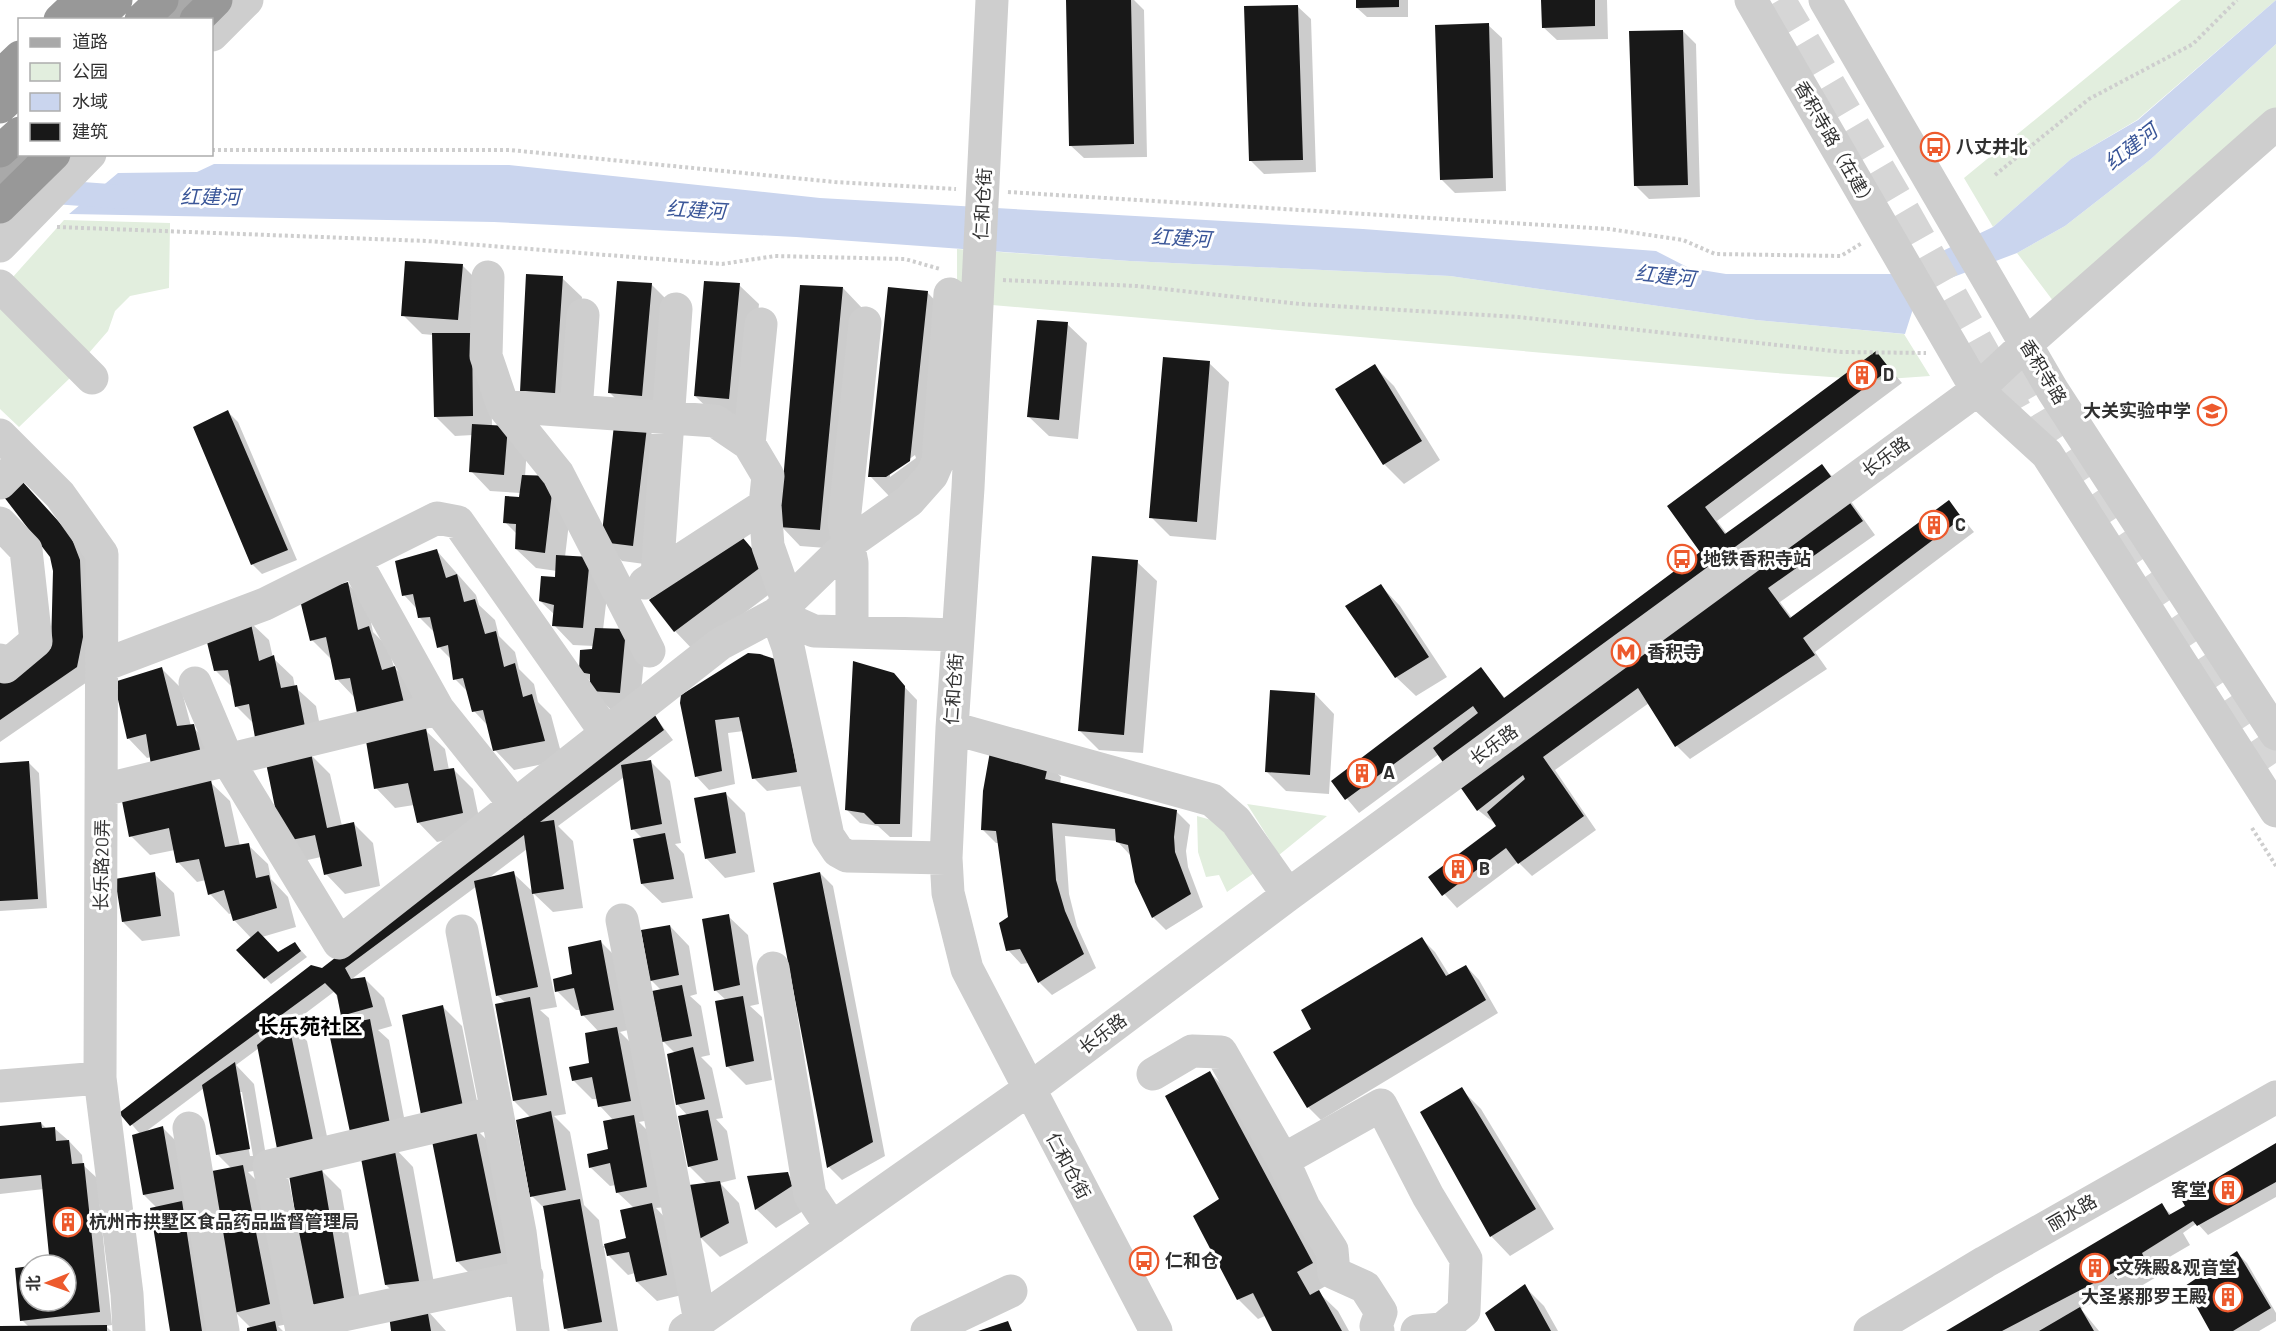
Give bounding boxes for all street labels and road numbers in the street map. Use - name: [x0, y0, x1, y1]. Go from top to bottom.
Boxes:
- street label: 香积寺路（在建）: [1790, 77, 1881, 212]
- street label: 仁和仓街: [969, 167, 995, 240]
- street label: 香积寺路: [2016, 335, 2072, 408]
- street label: 长乐路: [1857, 431, 1914, 481]
- street label: 仁和仓街: [940, 652, 966, 726]
- street label: 长乐路: [1465, 719, 1522, 769]
- street label: 长乐路20弄: [89, 819, 113, 911]
- street label: 长乐路: [1074, 1008, 1131, 1058]
- street label: 仁和仓街: [1042, 1129, 1095, 1202]
- street label: 丽水路: [2043, 1189, 2100, 1235]

